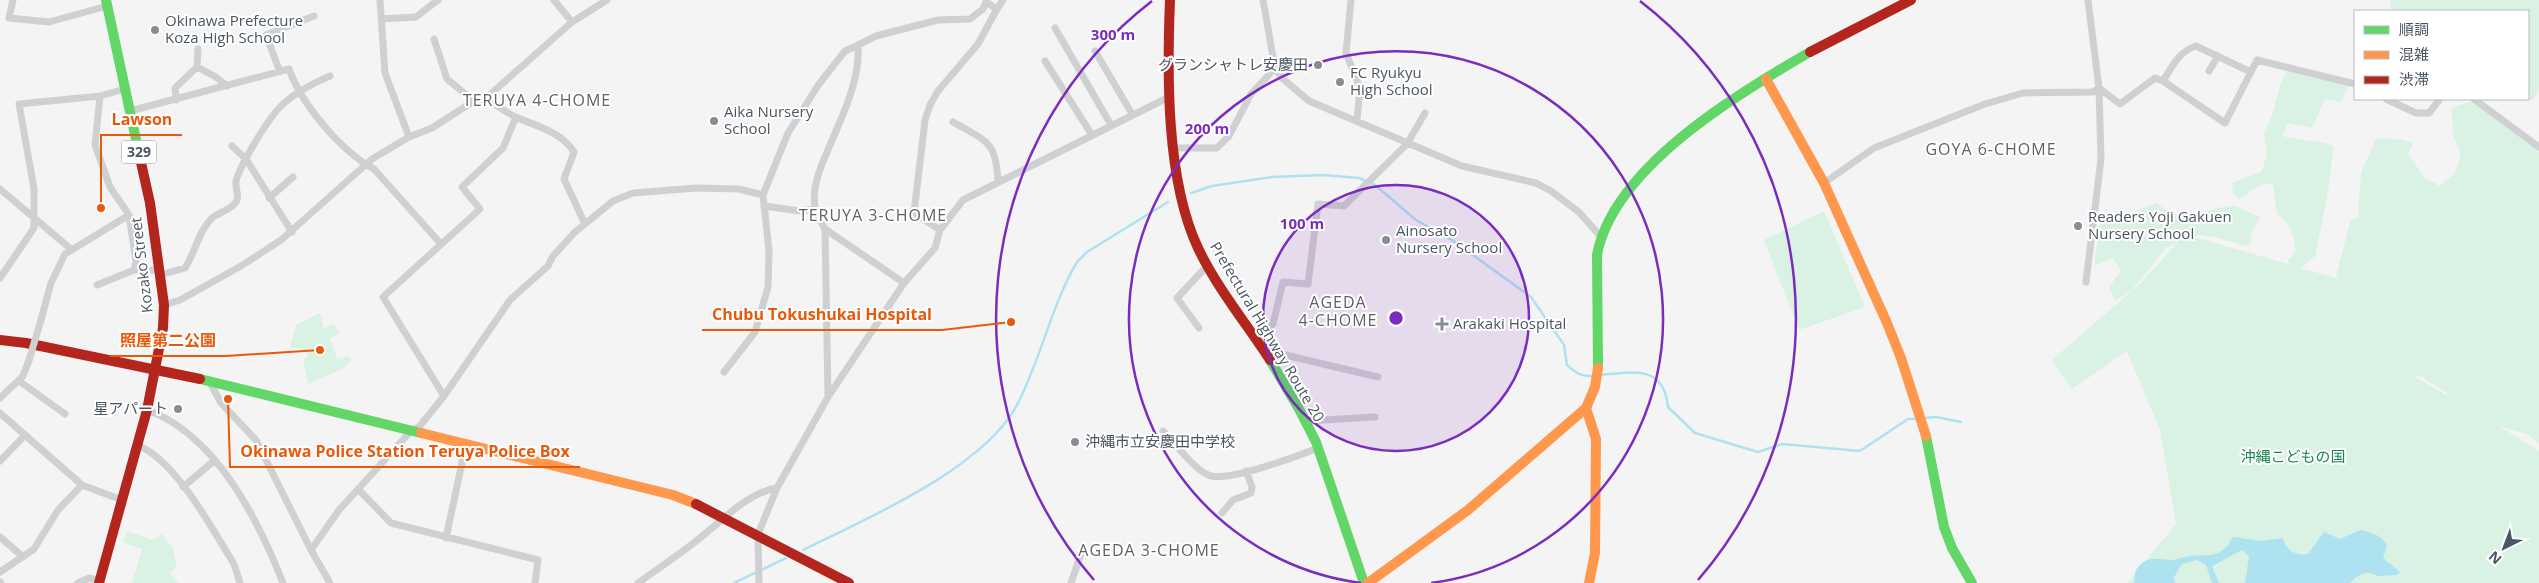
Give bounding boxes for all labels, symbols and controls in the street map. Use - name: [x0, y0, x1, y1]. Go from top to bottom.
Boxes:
- place label: Okinawa Prefecture Koza High School: [165, 10, 303, 47]
- legend: [2354, 10, 2529, 100]
- text: 順調: [2399, 19, 2429, 39]
- marker: Okinawa Prefecture Koza High School: [149, 24, 161, 36]
- text: 300 m: [1091, 24, 1135, 44]
- text: 混雑: [2399, 44, 2429, 64]
- place label: グランシャトレ安慶田: [1158, 54, 1308, 74]
- marker: グランシャトレ安慶田: [1312, 59, 1324, 71]
- place label: FC Ryukyu High School: [1350, 62, 1433, 99]
- text: 渋滞: [2399, 69, 2429, 89]
- marker: FC Ryukyu High School: [1334, 76, 1346, 88]
- district label: TERUYA 4-CHOME: [463, 89, 611, 111]
- place label: Aika Nursery School: [724, 101, 814, 138]
- callout: Lawson: [101, 104, 182, 135]
- text: Lawson: [112, 108, 172, 130]
- marker: Aika Nursery School: [708, 115, 720, 127]
- text: 200 m: [1185, 118, 1229, 138]
- district label: GOYA 6-CHOME: [1925, 138, 2057, 160]
- road number: 329: [122, 140, 156, 163]
- district label: TERUYA 3-CHOME: [799, 204, 947, 226]
- place label: Readers Yoji Gakuen Nursery School: [2088, 206, 2232, 243]
- text: 100 m: [1280, 213, 1324, 233]
- street label: Kozako Street: [125, 216, 157, 314]
- place label: Ainosato Nursery School: [1396, 220, 1502, 257]
- marker: Readers Yoji Gakuen Nursery School: [2072, 220, 2084, 232]
- marker: Ainosato Nursery School: [1380, 234, 1392, 246]
- street label: Prefectural Highway Route 20: [1206, 238, 1330, 425]
- district label: AGEDA 4-CHOME: [1299, 291, 1377, 331]
- callout: Chubu Tokushukai Hospital: [702, 299, 942, 330]
- text: Chubu Tokushukai Hospital: [712, 303, 932, 325]
- centre of rings: [1387, 309, 1405, 327]
- place label: Arakaki Hospital: [1453, 313, 1566, 333]
- marker: Arakaki Hospital: [1435, 317, 1449, 331]
- callout: 照屋第二公園: [110, 325, 226, 356]
- text: 照屋第二公園: [120, 329, 216, 351]
- place label: 星アパート: [93, 398, 168, 418]
- marker: 星アパート: [172, 403, 184, 415]
- place label: 沖縄市立安慶田中学校: [1085, 431, 1235, 451]
- callout: Okinawa Police Station Teruya Police Box: [230, 436, 580, 467]
- marker: 沖縄市立安慶田中学校: [1069, 436, 1081, 448]
- text: Okinawa Police Station Teruya Police Box: [240, 440, 571, 462]
- park label: 沖縄こどもの国: [2240, 446, 2346, 466]
- north arrow: [2479, 523, 2529, 573]
- district label: AGEDA 3-CHOME: [1078, 539, 1220, 561]
- text: N: [2484, 547, 2506, 569]

